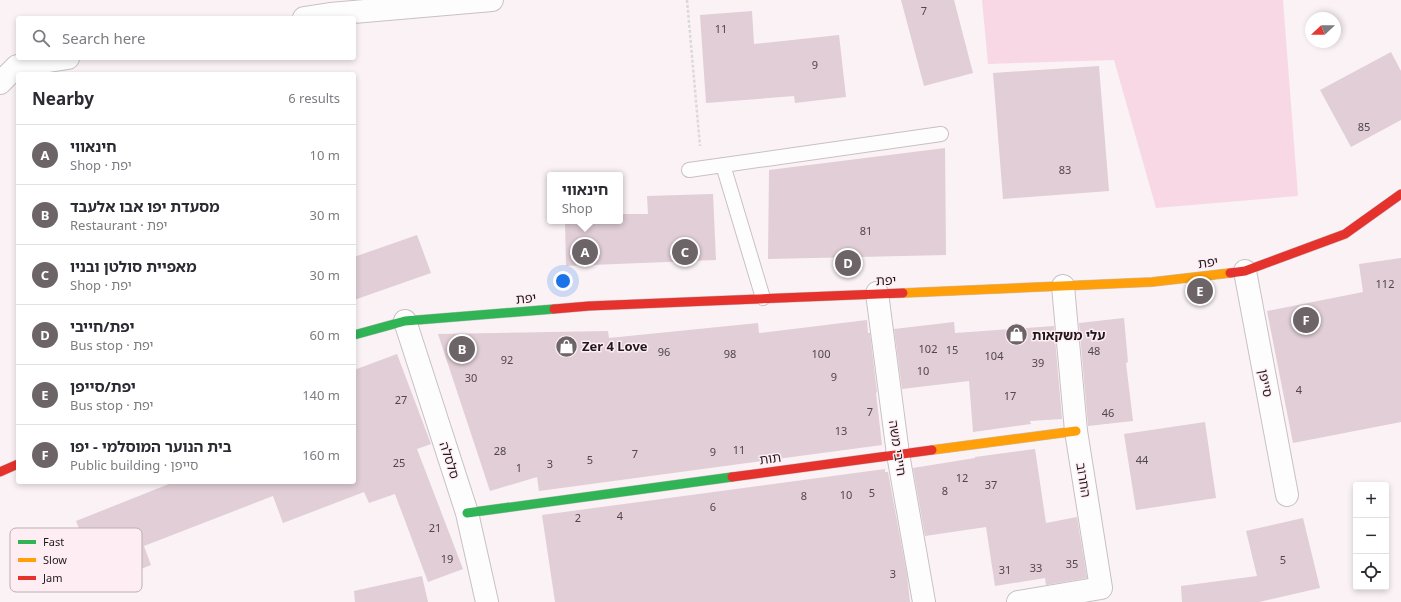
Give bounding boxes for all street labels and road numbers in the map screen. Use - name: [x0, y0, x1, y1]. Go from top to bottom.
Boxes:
- street label: יפת: [1197, 252, 1219, 272]
- street label: יפת: [876, 271, 896, 289]
- street label: יפת: [515, 288, 537, 308]
- street label: סייפן: [1255, 368, 1277, 398]
- street label: חייבי משה: [885, 419, 911, 477]
- street label: סלסלה: [436, 439, 464, 481]
- street label: תות: [758, 448, 782, 468]
- street label: החרוב: [1072, 461, 1096, 499]

